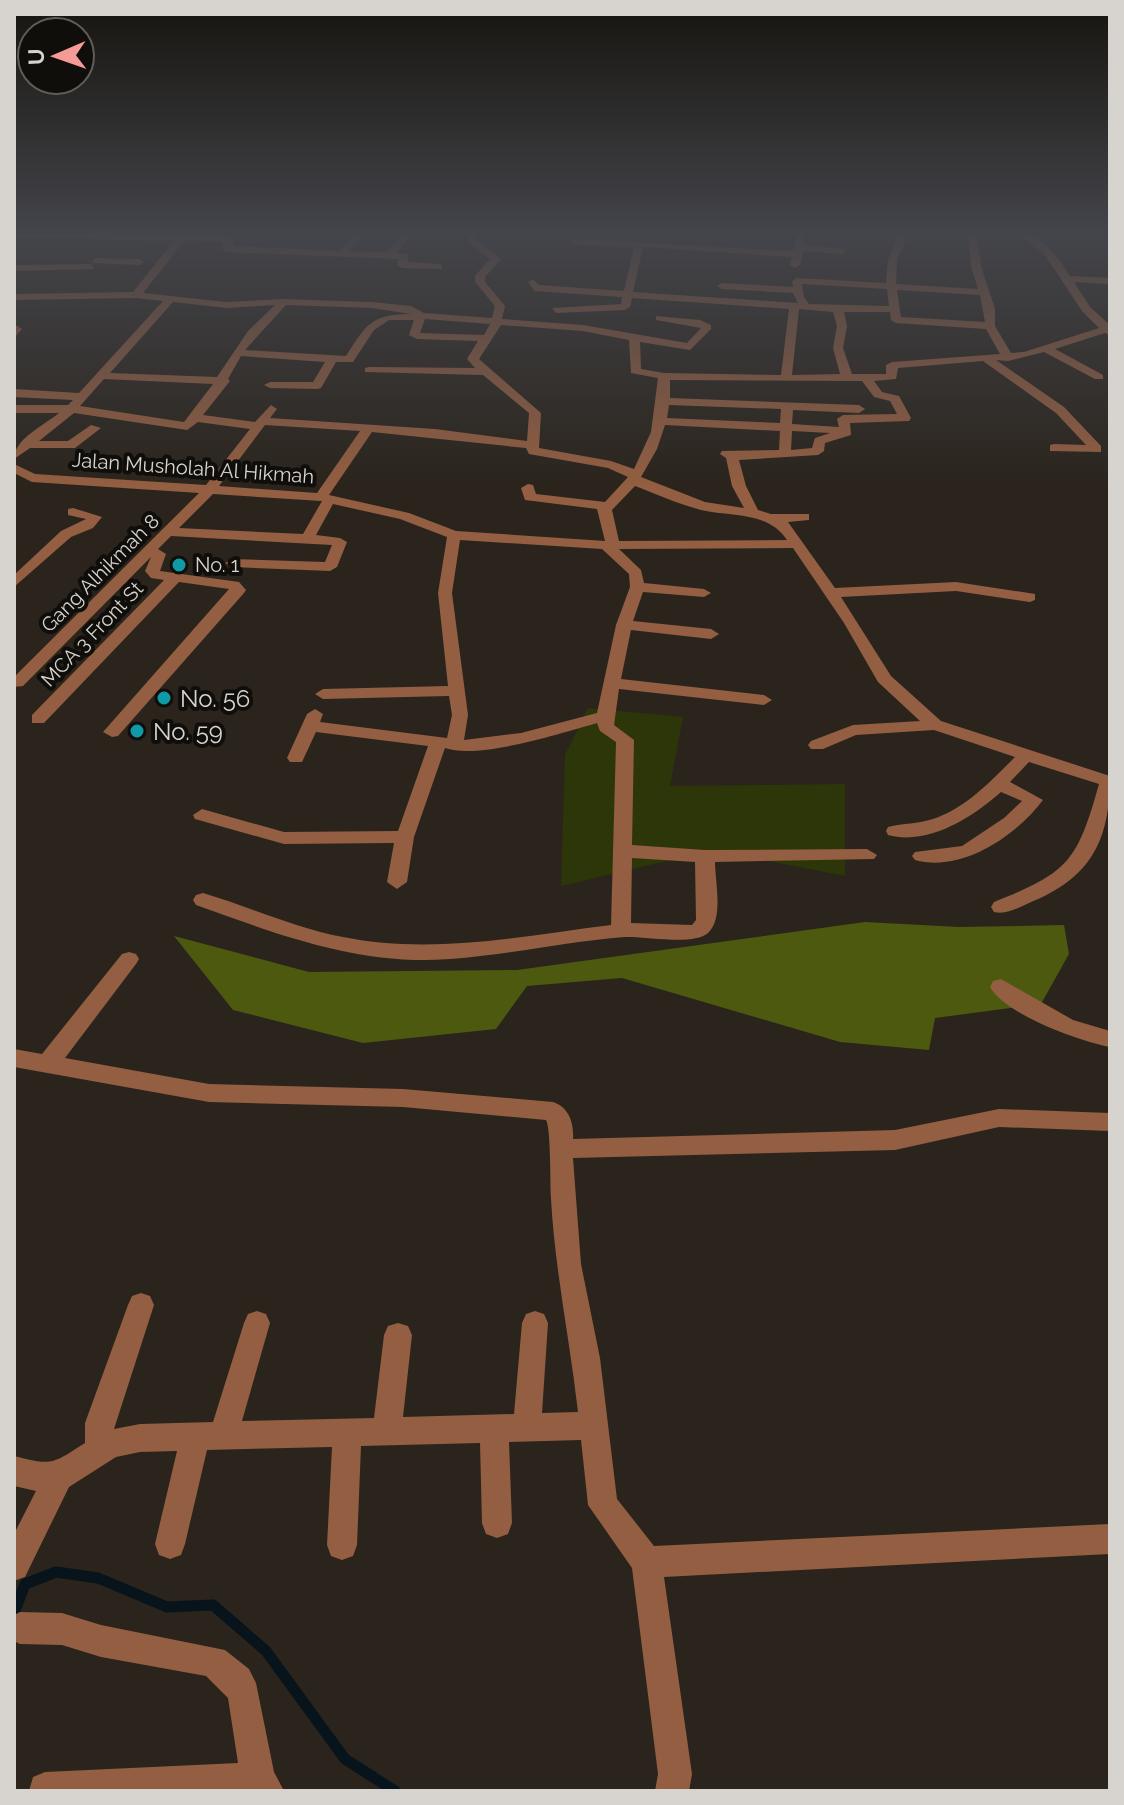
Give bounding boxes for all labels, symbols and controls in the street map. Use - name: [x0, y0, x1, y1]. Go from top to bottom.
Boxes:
- north arrow: [16, 16, 96, 96]
- text: U: [23, 48, 49, 65]
- street label: Jalan Musholah Al Hikmah: [71, 448, 315, 488]
- street label: Gang Alhikmah 8: [36, 509, 164, 637]
- place label: No. 1: [195, 553, 240, 577]
- marker: No. 1: [170, 556, 188, 574]
- street label: MCA 3 Front St: [36, 576, 148, 691]
- place label: No. 56: [180, 684, 250, 713]
- marker: No. 56: [155, 689, 173, 707]
- place label: No. 59: [153, 717, 223, 746]
- marker: No. 59: [128, 722, 146, 740]

